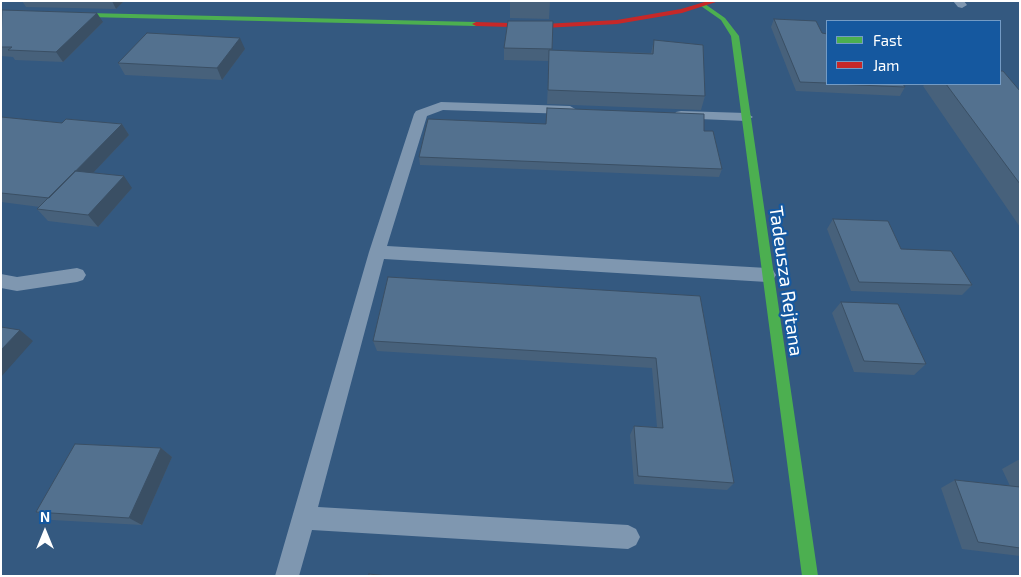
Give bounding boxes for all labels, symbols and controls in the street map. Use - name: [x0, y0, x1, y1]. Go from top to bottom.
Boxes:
- legend: [826, 20, 1001, 85]
- text: Fast: [873, 31, 902, 49]
- text: Jam: [873, 56, 899, 74]
- street label: Tadeusza Rejtana: [764, 204, 808, 358]
- north arrow: [20, 507, 70, 557]
- text: N: [40, 508, 50, 525]

